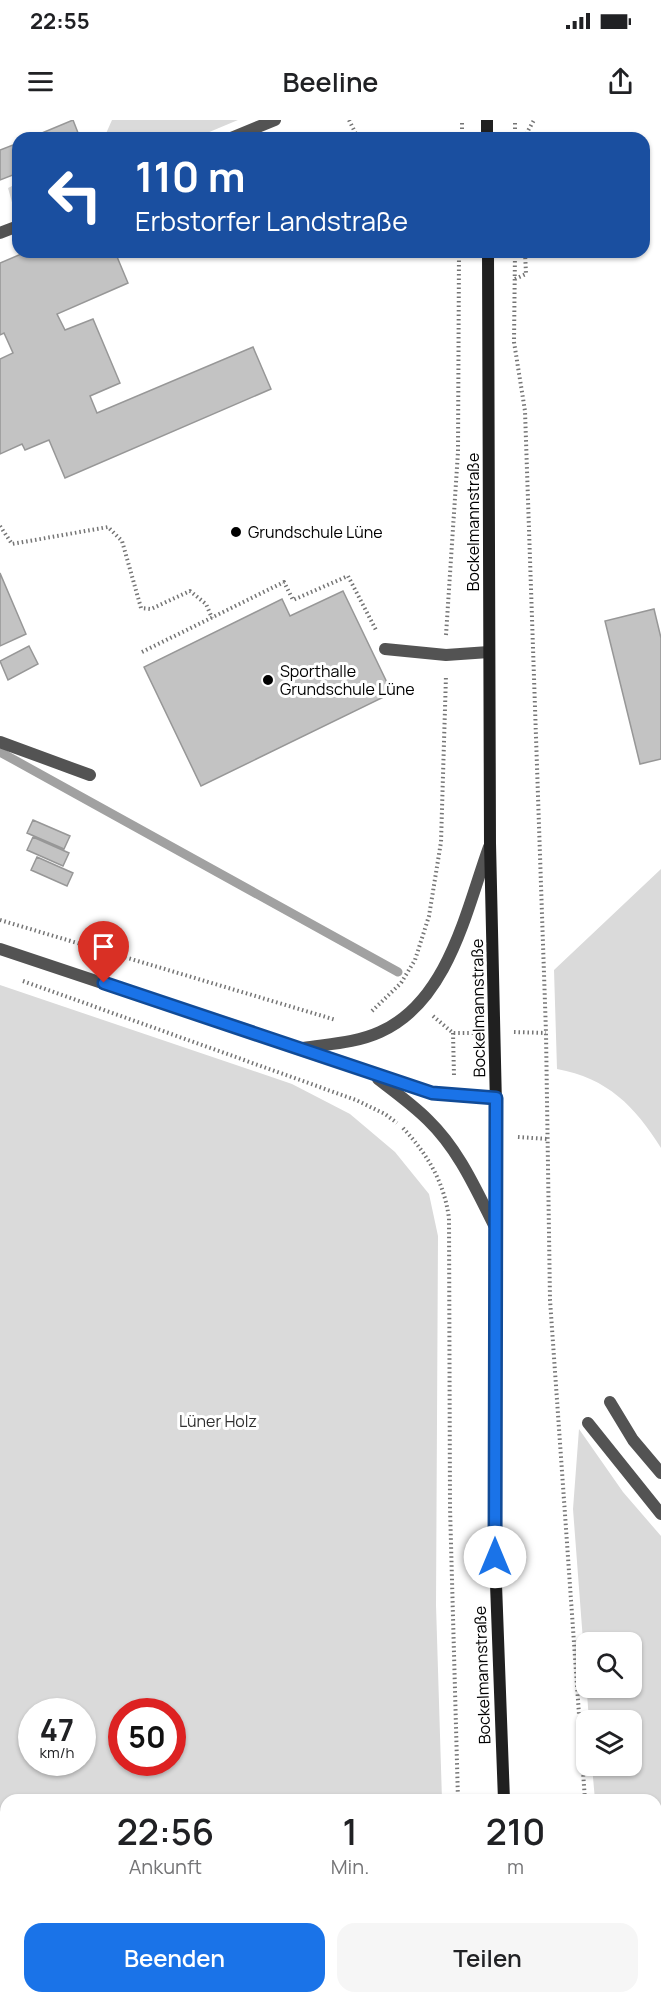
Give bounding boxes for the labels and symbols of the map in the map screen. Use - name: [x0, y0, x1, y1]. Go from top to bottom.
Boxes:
- street label: Bockelmannstraße: [462, 453, 484, 591]
- place label: Grundschule Lüne: [248, 521, 383, 543]
- marker: Grundschule Lüne: [229, 525, 243, 539]
- place label: Sporthalle Grundschule Lüne: [280, 660, 415, 700]
- marker: Sporthalle Grundschule Lüne: [261, 673, 275, 687]
- pin: [78, 921, 129, 983]
- street label: Bockelmannstraße: [466, 939, 490, 1077]
- park label: Lüner Holz: [179, 1410, 257, 1432]
- position arrow: [463, 1525, 527, 1589]
- street label: Bockelmannstraße: [469, 1605, 495, 1745]
- speed limit sign: 50: [108, 1698, 186, 1776]

